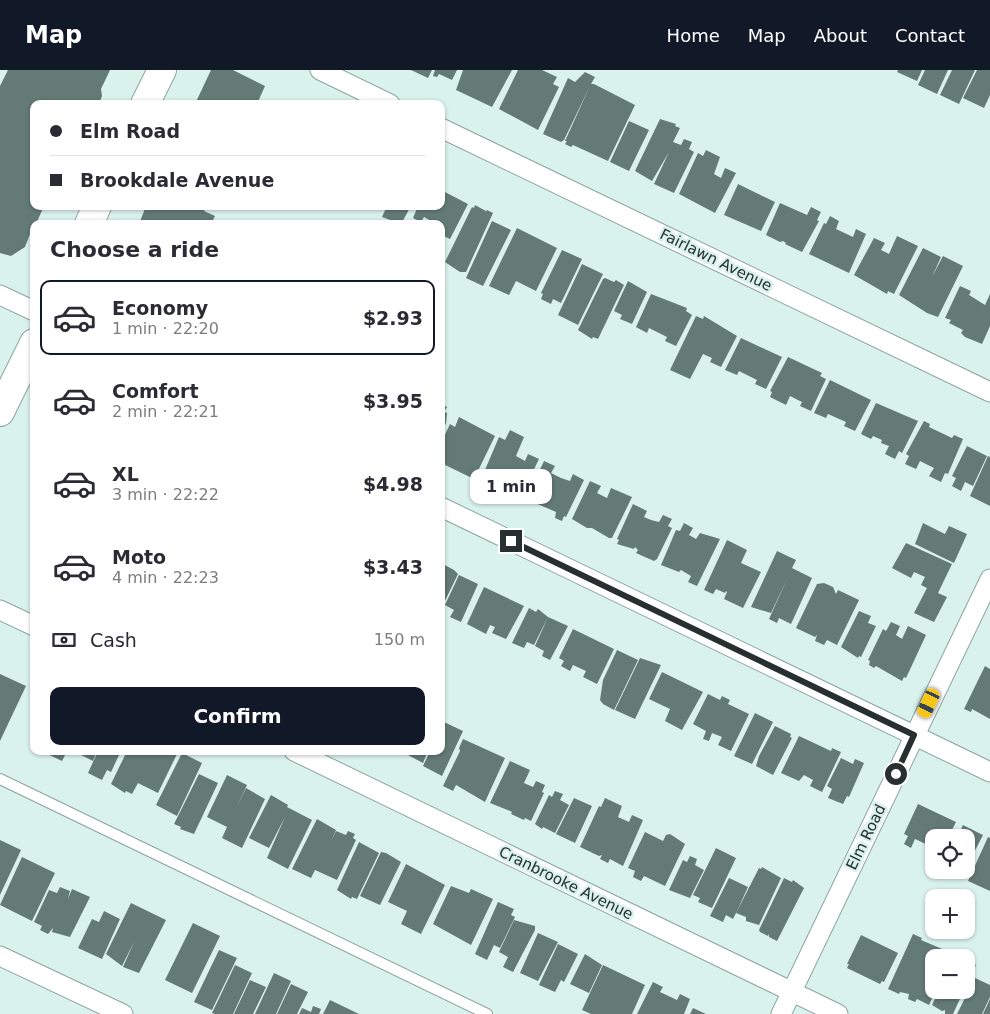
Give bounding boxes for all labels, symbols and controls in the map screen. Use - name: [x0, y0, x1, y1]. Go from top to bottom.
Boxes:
- text: Map: [25, 21, 82, 49]
- text: Home: [667, 25, 720, 46]
- text: Map: [748, 25, 786, 46]
- text: About: [814, 25, 867, 46]
- text: Contact: [895, 25, 965, 46]
- text: Elm Road: [80, 120, 180, 142]
- text: Brookdale Avenue: [80, 169, 274, 191]
- street label: Fairlawn Avenue: [657, 225, 775, 295]
- text: Choose a ride: [50, 237, 219, 262]
- icon: car: [52, 295, 97, 340]
- text: Economy: [112, 297, 208, 319]
- text: $2.93: [363, 307, 423, 329]
- text: 1 min · 22:20: [112, 319, 219, 338]
- icon: car: [52, 378, 97, 423]
- text: Comfort: [112, 380, 199, 402]
- text: $3.95: [363, 390, 423, 412]
- text: 2 min · 22:21: [112, 402, 219, 421]
- icon: car: [52, 461, 97, 506]
- text: XL: [112, 463, 139, 485]
- callout: 1 min: [470, 468, 552, 504]
- text: $4.98: [363, 473, 423, 495]
- text: 1 min: [486, 477, 536, 496]
- text: 3 min · 22:22: [112, 485, 219, 504]
- route end: [500, 530, 522, 552]
- icon: car: [52, 544, 97, 589]
- text: Moto: [112, 546, 166, 568]
- text: $3.43: [363, 556, 423, 578]
- text: 4 min · 22:23: [112, 568, 219, 587]
- icon: cash: [50, 626, 78, 654]
- text: Cash: [90, 629, 137, 651]
- text: 150 m: [374, 630, 425, 649]
- car: [915, 686, 942, 720]
- button: Confirm: [50, 687, 425, 745]
- route start: [885, 763, 907, 785]
- street label: Elm Road: [842, 801, 890, 873]
- map controls: [925, 829, 975, 999]
- button: locate: [925, 829, 975, 879]
- street label: Cranbrooke Avenue: [496, 843, 636, 923]
- button: +: [925, 889, 975, 939]
- button: −: [925, 949, 975, 999]

